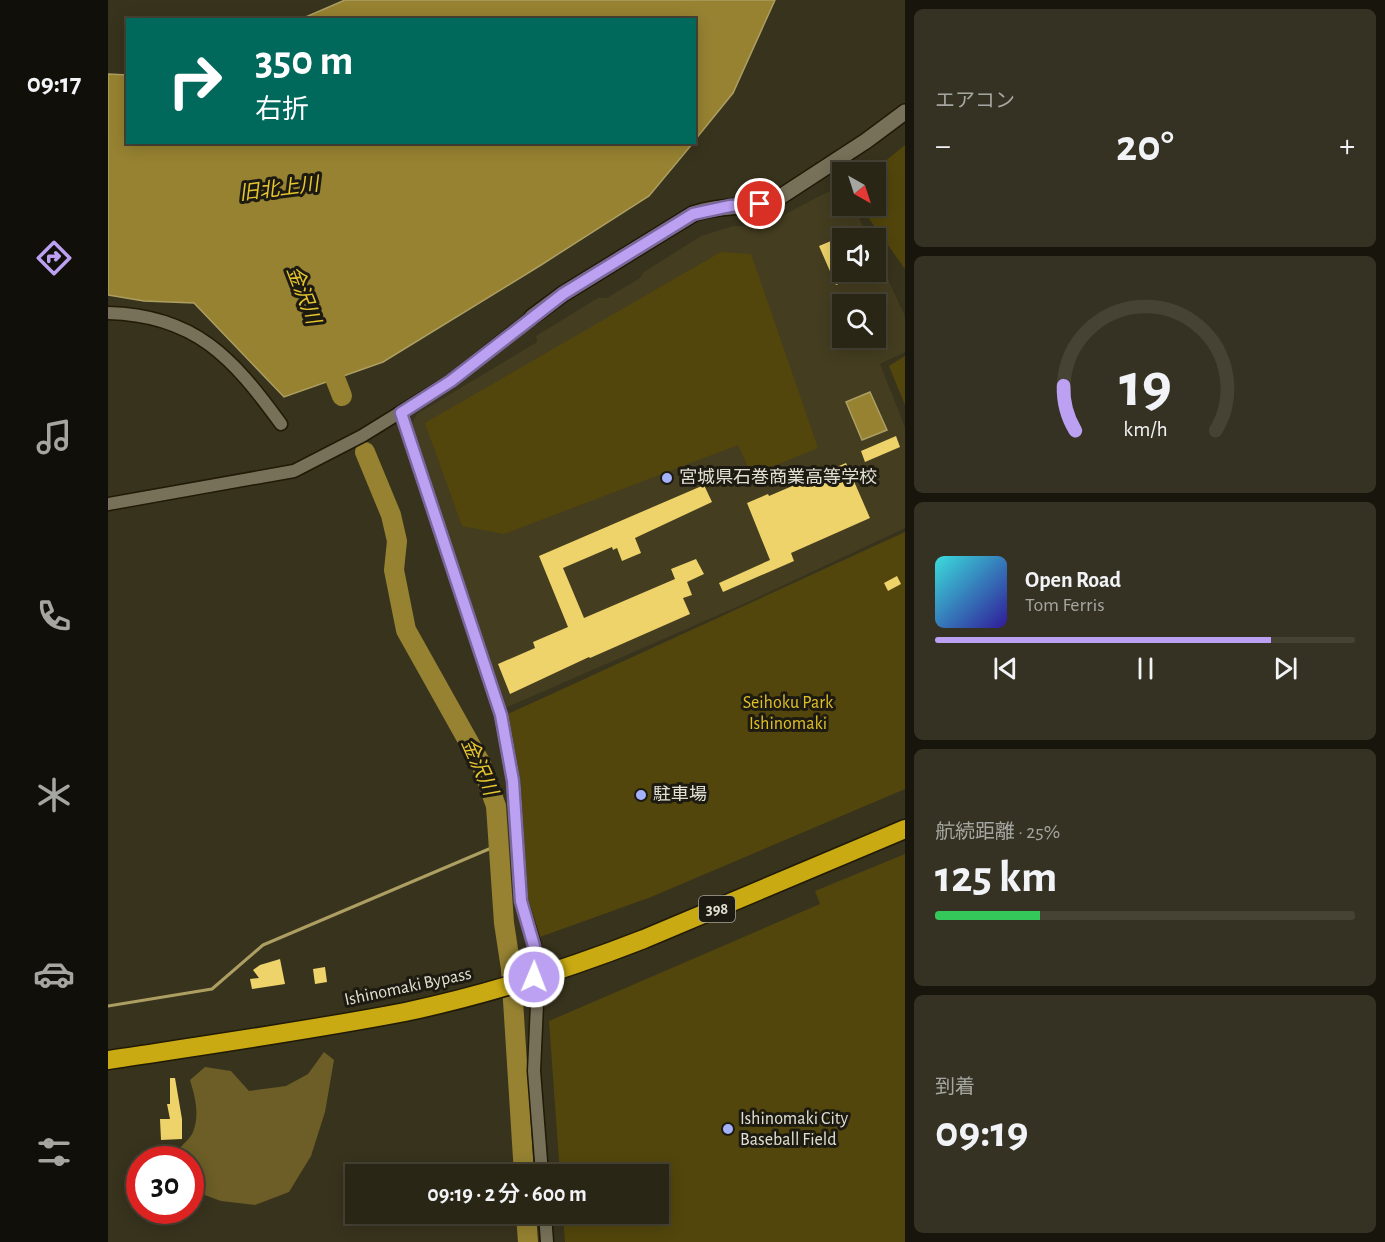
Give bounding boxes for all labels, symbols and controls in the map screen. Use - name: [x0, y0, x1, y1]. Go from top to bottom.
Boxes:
- text: 350 m: [255, 40, 353, 82]
- icon: right: [156, 42, 234, 120]
- text: 09:17: [27, 70, 81, 97]
- text: エアコン: [935, 91, 1015, 111]
- text: 右折: [255, 96, 309, 123]
- text: 20°: [1116, 124, 1174, 169]
- text: −: [935, 130, 951, 163]
- text: +: [1339, 130, 1355, 163]
- north arrow: [832, 162, 886, 216]
- map controls: [832, 162, 886, 348]
- water label: 旧北上川: [238, 173, 322, 204]
- pin: [734, 178, 785, 229]
- icon: arrive: [743, 187, 776, 220]
- button: sound: [832, 228, 886, 282]
- icon: directions: [33, 237, 75, 279]
- water label: 金沢川: [283, 263, 325, 328]
- button: search: [832, 294, 886, 348]
- text: 19: [1119, 356, 1171, 418]
- icon: music: [33, 416, 75, 458]
- text: km/h: [1123, 420, 1167, 441]
- place label: 宮城県石巻商業高等学校: [679, 467, 877, 487]
- marker: 宮城県石巻商業高等学校: [660, 471, 674, 485]
- text: Open Road: [1025, 569, 1121, 591]
- icon: phone: [33, 595, 75, 637]
- text: Tom Ferris: [1025, 595, 1105, 615]
- icon: previous: [989, 652, 1022, 685]
- icon: pause: [1129, 652, 1162, 685]
- icon: next: [1269, 652, 1302, 685]
- park label: Seihoku Park Ishinomaki: [743, 694, 834, 733]
- water label: 金沢川: [458, 735, 502, 800]
- icon: climate: [33, 774, 75, 816]
- place label: 駐車場: [653, 785, 707, 804]
- marker: 駐車場: [634, 788, 648, 802]
- text: 航続距離 · 25%: [935, 822, 1060, 842]
- text: 125 km: [935, 855, 1057, 900]
- road number: 398: [699, 896, 735, 922]
- position arrow: [502, 945, 566, 1009]
- icon: car: [33, 953, 75, 995]
- street label: Ishinomaki Bypass: [343, 965, 473, 1009]
- text: 到着: [935, 1077, 975, 1097]
- place label: Ishinomaki City Baseball Field: [740, 1110, 848, 1149]
- text: 09:19: [935, 1110, 1028, 1155]
- marker: Ishinomaki City Baseball Field: [721, 1122, 735, 1136]
- icon: filters: [33, 1131, 75, 1173]
- speed limit sign: 30: [126, 1146, 204, 1224]
- text: 09:19 · 2 分 · 600 m: [427, 1183, 587, 1205]

